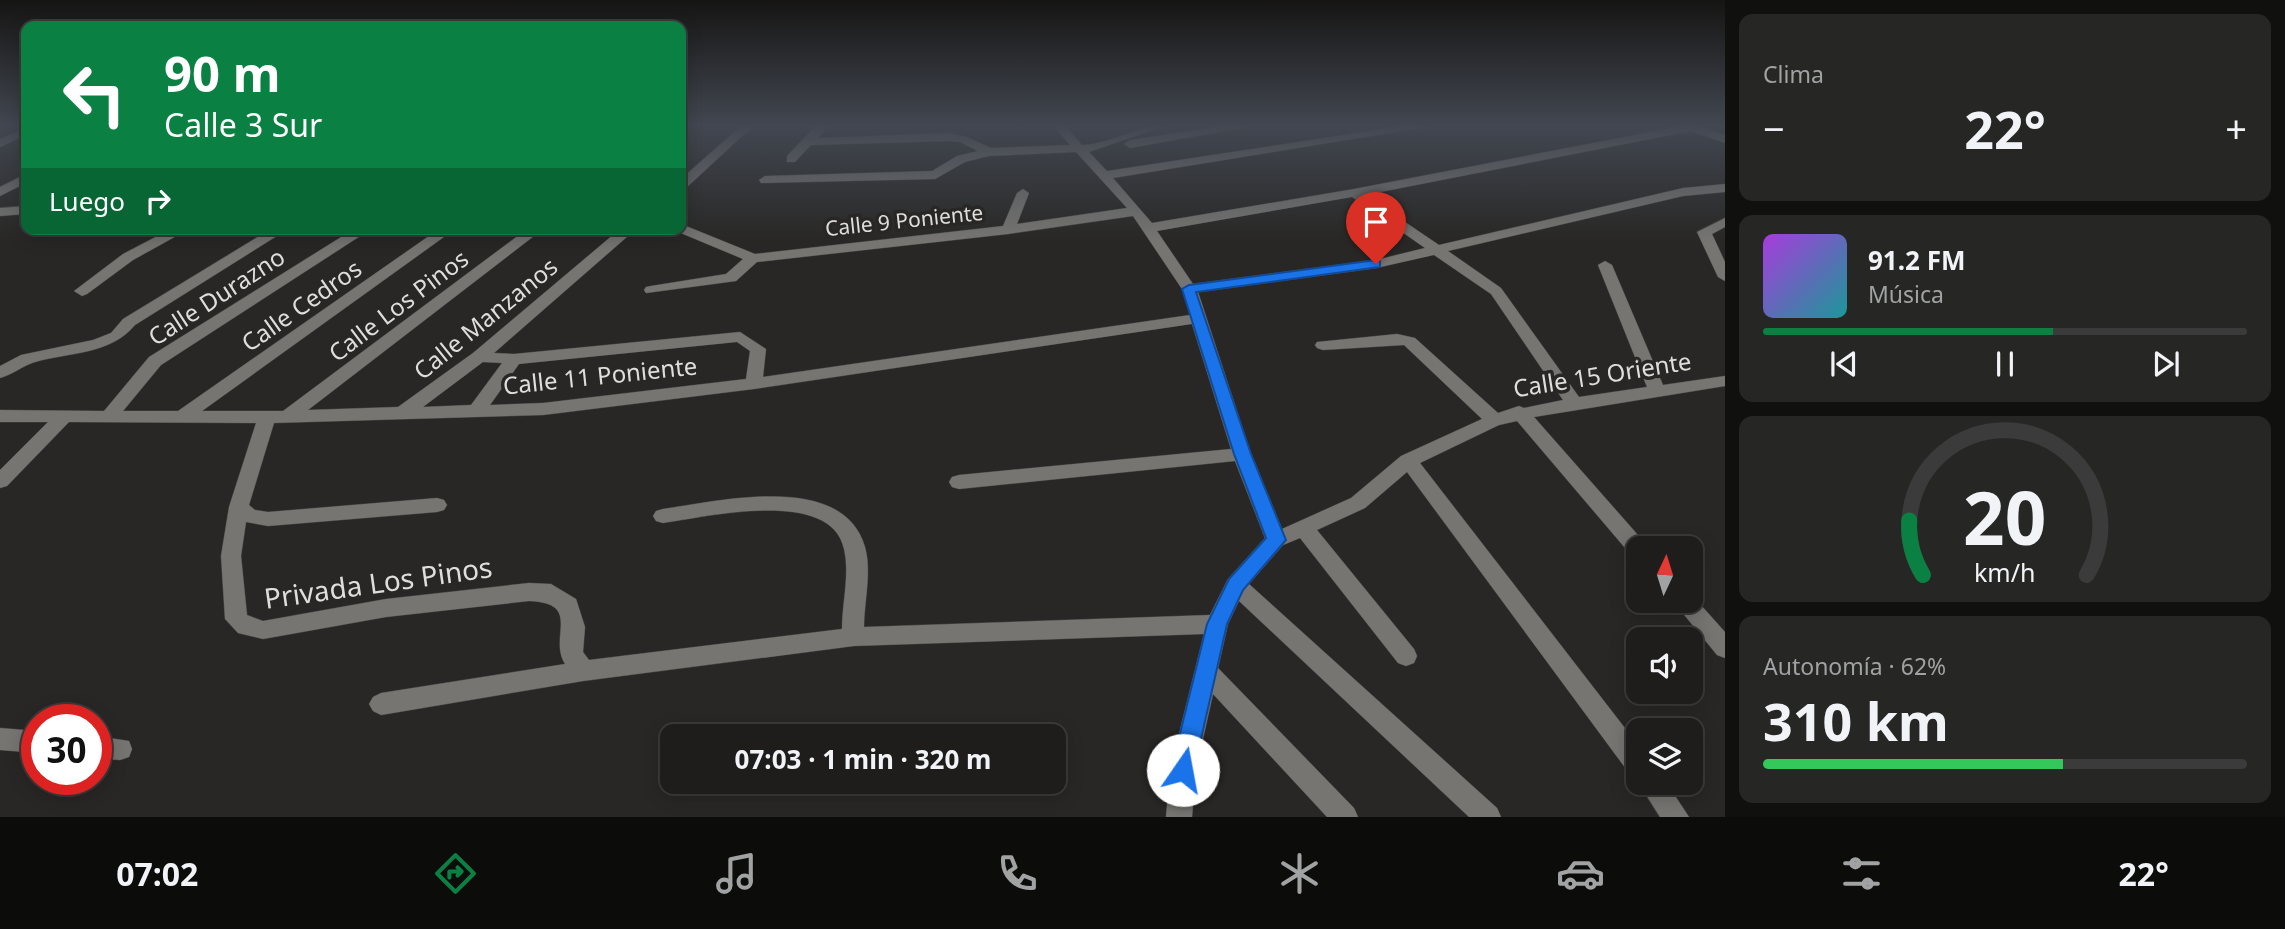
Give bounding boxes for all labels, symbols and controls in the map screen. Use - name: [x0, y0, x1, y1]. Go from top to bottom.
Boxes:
- text: 90 m: [164, 40, 281, 106]
- icon: left: [49, 49, 140, 140]
- text: Clima: [1763, 58, 1824, 90]
- text: 22°: [1964, 93, 2046, 164]
- text: −: [1763, 102, 1785, 154]
- text: +: [2225, 102, 2247, 154]
- text: Calle 3 Sur: [164, 103, 322, 146]
- icon: right: [139, 182, 177, 220]
- text: Luego: [49, 183, 125, 219]
- pin: [1346, 192, 1406, 264]
- street label: Calle 9 Poniente: [824, 198, 984, 242]
- icon: arrive: [1357, 203, 1395, 241]
- street label: Calle Durazno: [141, 239, 291, 353]
- street label: Calle Los Pinos: [321, 242, 475, 368]
- text: 91.2 FM: [1868, 242, 1965, 278]
- street label: Calle Manzanos: [406, 250, 564, 386]
- street label: Calle Cedros: [234, 251, 368, 359]
- text: Música: [1868, 278, 1944, 310]
- street label: Calle 15 Oriente: [1511, 344, 1693, 404]
- icon: previous: [1825, 345, 1863, 383]
- icon: pause: [1986, 345, 2024, 383]
- icon: next: [2147, 345, 2185, 383]
- street label: Calle 11 Poniente: [501, 348, 699, 402]
- text: 20: [1963, 467, 2047, 566]
- north arrow: [1626, 536, 1703, 612]
- map controls: [1626, 536, 1703, 795]
- street label: Privada Los Pinos: [261, 547, 495, 617]
- text: km/h: [1974, 555, 2036, 589]
- button: sound: [1626, 627, 1703, 704]
- text: Autonomía · 62%: [1763, 650, 1946, 682]
- text: 310 km: [1763, 685, 1949, 756]
- speed limit sign: 30: [21, 704, 112, 795]
- button: layers: [1626, 718, 1703, 795]
- position arrow: [1146, 733, 1220, 807]
- text: 07:03 · 1 min · 320 m: [735, 741, 991, 777]
- icon: directions: [431, 849, 480, 898]
- icon: music: [712, 849, 761, 898]
- icon: phone: [993, 849, 1042, 898]
- icon: climate: [1275, 849, 1324, 898]
- icon: car: [1556, 849, 1605, 898]
- icon: filters: [1837, 849, 1886, 898]
- text: 07:02: [116, 852, 198, 895]
- text: 22°: [2119, 852, 2169, 895]

